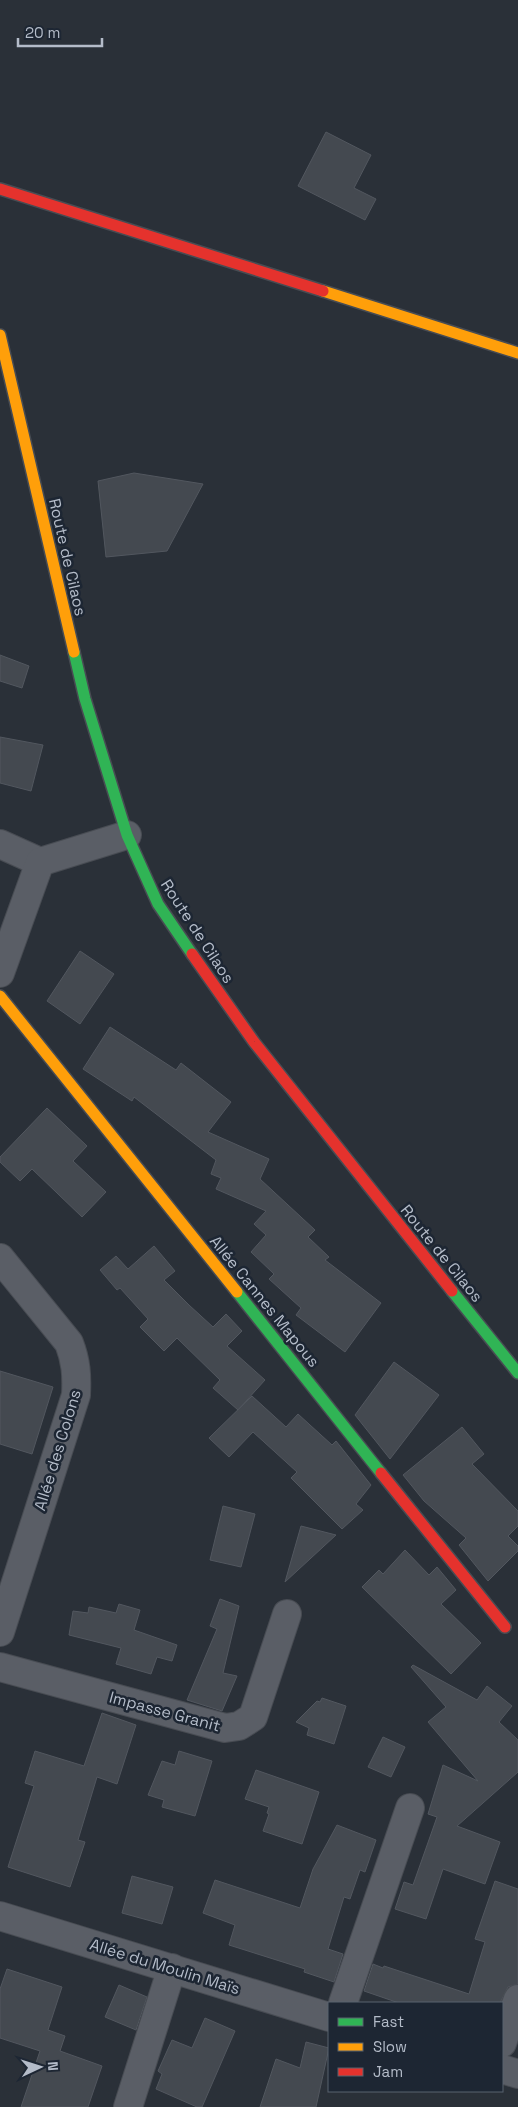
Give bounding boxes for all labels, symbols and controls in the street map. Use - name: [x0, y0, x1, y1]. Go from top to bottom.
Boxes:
- scale bar: [18, 15, 101, 47]
- text: 20 m: [25, 23, 60, 42]
- street label: Route de Cilaos: [44, 496, 91, 618]
- street label: Route de Cilaos: [156, 875, 239, 987]
- street label: Route de Cilaos: [396, 1200, 487, 1306]
- street label: Allée Cannes Mapous: [205, 1231, 324, 1371]
- street label: Allée des Colons: [29, 1387, 86, 1513]
- street label: Impasse Granit: [107, 1687, 223, 1736]
- street label: Allée du Moulin Maïs: [87, 1934, 242, 1999]
- legend: [328, 2002, 503, 2092]
- text: Fast: [373, 2012, 404, 2031]
- text: Slow: [373, 2037, 407, 2056]
- north arrow: [15, 2042, 65, 2092]
- text: N: [44, 2061, 62, 2071]
- text: Jam: [373, 2062, 403, 2081]

